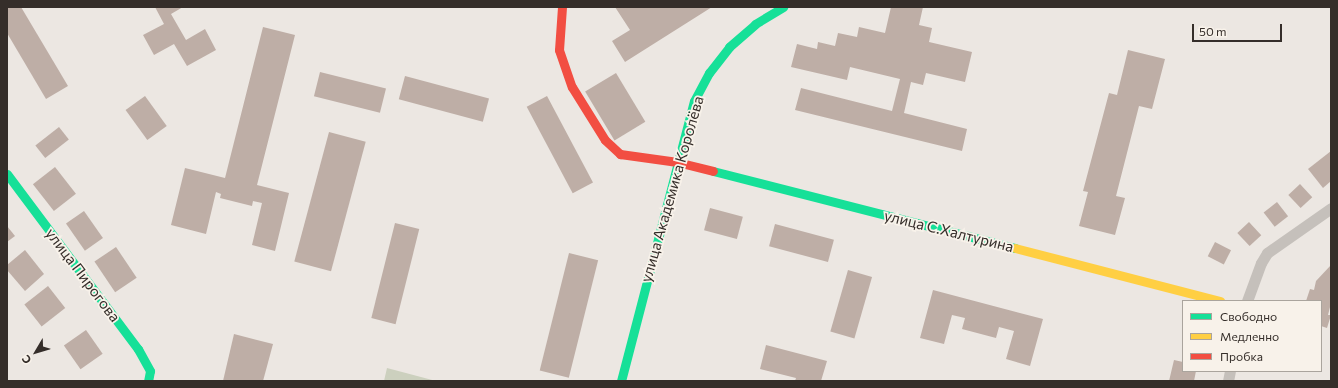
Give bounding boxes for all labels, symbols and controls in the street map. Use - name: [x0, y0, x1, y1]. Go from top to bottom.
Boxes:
- scale bar: [1194, 16, 1284, 42]
- text: 50 m: [1199, 24, 1227, 38]
- street label: улица Академика Королёва: [637, 94, 707, 284]
- street label: улица С.Халтурина: [882, 206, 1016, 256]
- street label: улица Пирогова: [42, 225, 124, 325]
- legend: [1182, 300, 1322, 372]
- text: Свободно: [1220, 309, 1277, 323]
- text: Медленно: [1220, 329, 1279, 343]
- north arrow: [16, 332, 56, 372]
- text: Пробка: [1220, 349, 1263, 363]
- text: С: [19, 353, 34, 367]

